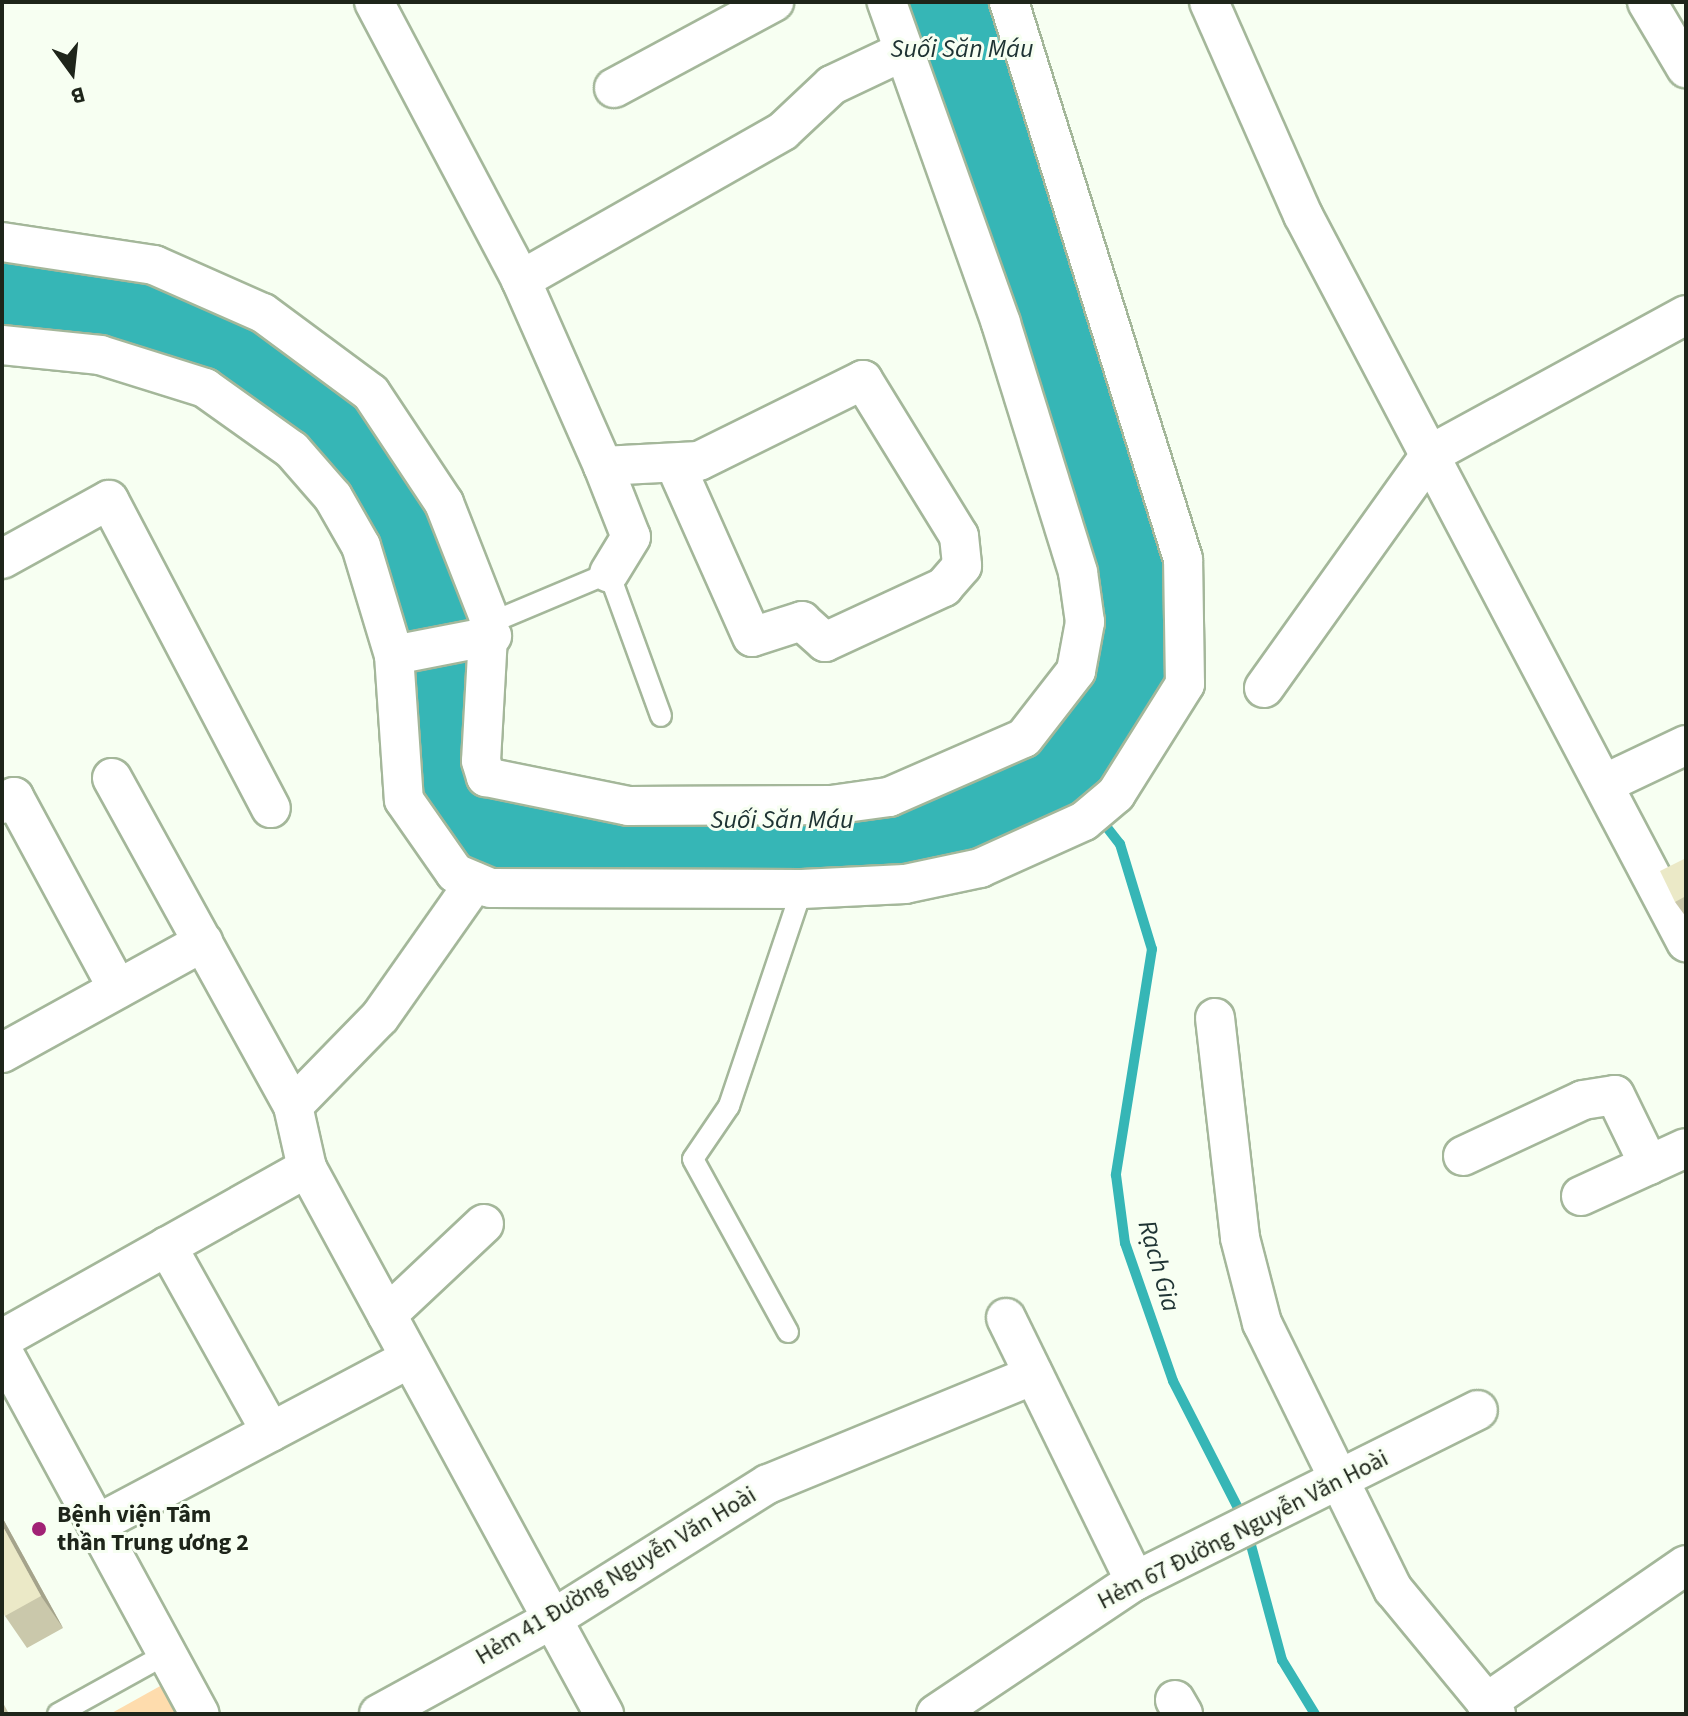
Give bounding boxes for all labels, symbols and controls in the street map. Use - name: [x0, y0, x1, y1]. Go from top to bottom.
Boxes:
- north arrow: [32, 32, 112, 112]
- water label: Suối Săn Máu: [890, 33, 1034, 65]
- text: B: [68, 78, 89, 112]
- water label: Suối Săn Máu: [710, 804, 854, 836]
- water label: Rạch Gia: [1131, 1217, 1187, 1315]
- street label: Hẻm 67 Đường Nguyễn Văn Hoài: [1093, 1444, 1393, 1616]
- street label: Hẻm 41 Đường Nguyễn Văn Hoài: [471, 1481, 761, 1671]
- place label: Bệnh viện Tâm thần Trung ương 2: [57, 1501, 249, 1557]
- marker: Bệnh viện Tâm thần Trung ương 2: [28, 1518, 50, 1540]

